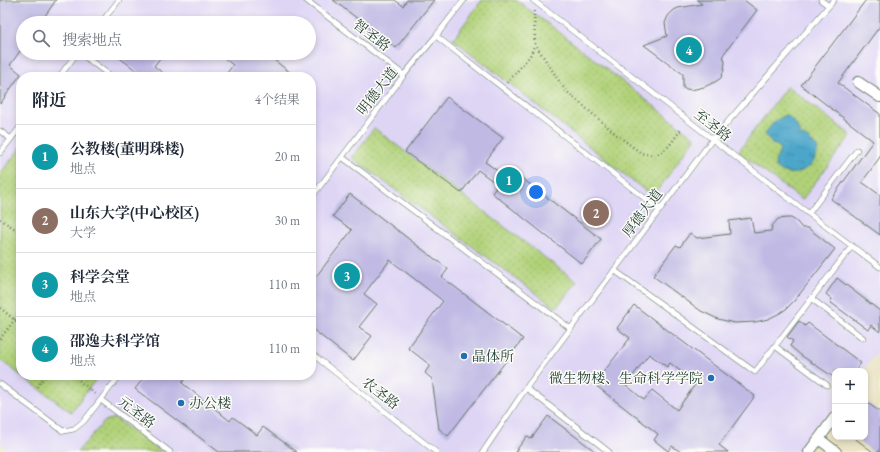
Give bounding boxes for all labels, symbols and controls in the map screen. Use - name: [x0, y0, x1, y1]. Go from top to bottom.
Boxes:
- street label: 智圣路: [350, 15, 394, 55]
- search box: [16, 16, 316, 60]
- icon: search: [30, 27, 52, 49]
- text: 搜索地点: [62, 30, 122, 49]
- pin: 4: [676, 35, 702, 65]
- street label: 明德大道: [353, 63, 401, 119]
- text: 附近: [32, 89, 66, 111]
- text: 4个结果: [255, 91, 300, 108]
- street label: 至圣路: [691, 105, 735, 145]
- text: 公教楼(董明珠楼): [70, 139, 184, 158]
- text: 1: [42, 148, 48, 165]
- text: 20 m: [275, 148, 300, 165]
- text: 地点: [70, 160, 96, 177]
- pin: 1: [496, 165, 522, 195]
- your location: [526, 182, 546, 202]
- street label: 厚德大道: [618, 185, 666, 241]
- pin: 2: [583, 198, 609, 228]
- text: 山东大学(中心校区): [70, 203, 199, 222]
- text: 2: [42, 212, 48, 229]
- text: 30 m: [275, 212, 300, 229]
- text: 大学: [70, 224, 96, 241]
- pin: 3: [334, 261, 360, 291]
- text: 科学会堂: [70, 267, 130, 286]
- text: 3: [42, 276, 48, 293]
- text: 110 m: [269, 276, 300, 293]
- text: 地点: [70, 288, 96, 305]
- text: 邵逸夫科学馆: [70, 331, 160, 350]
- text: 4: [42, 340, 48, 357]
- text: 110 m: [269, 340, 300, 357]
- place label: 晶体所: [472, 347, 514, 365]
- marker: 晶体所: [459, 351, 469, 361]
- text: 地点: [70, 352, 96, 369]
- map controls: [832, 368, 868, 440]
- button: +: [832, 368, 868, 404]
- place label: 微生物楼、生命科学学院: [549, 369, 703, 387]
- street label: 农圣路: [359, 373, 403, 413]
- marker: 微生物楼、生命科学学院: [706, 373, 716, 383]
- street label: 元圣路: [115, 392, 159, 432]
- place label: 办公楼: [189, 394, 231, 412]
- marker: 办公楼: [176, 398, 186, 408]
- button: −: [832, 404, 868, 440]

